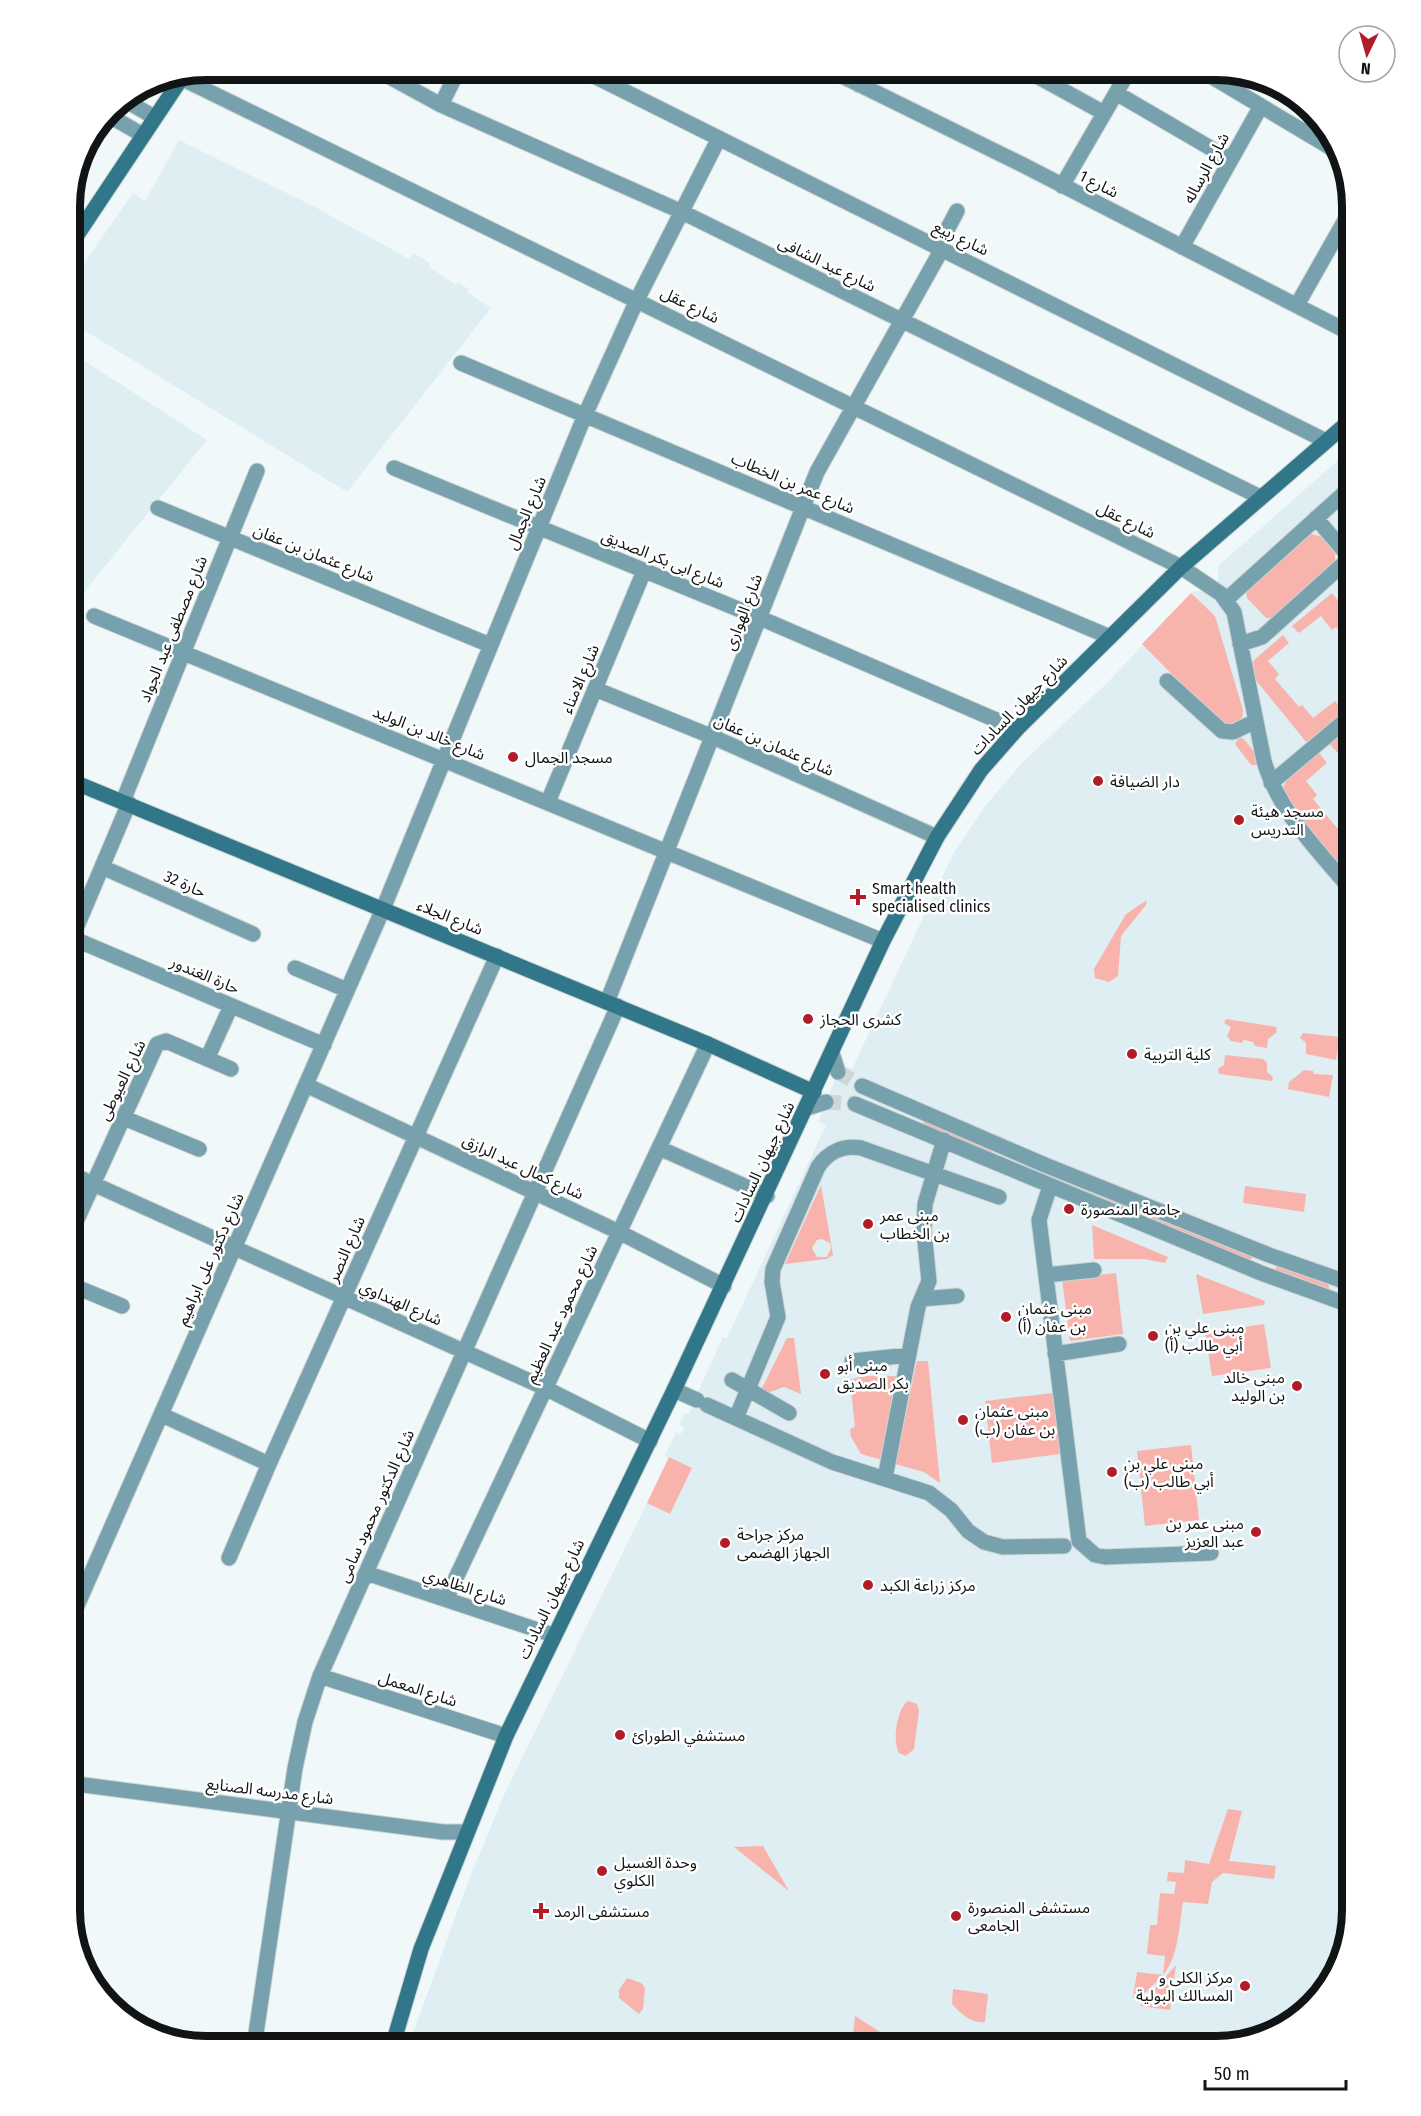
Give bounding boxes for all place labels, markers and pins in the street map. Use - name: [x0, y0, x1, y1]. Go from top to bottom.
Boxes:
- place label: مسجد الجمال: [525, 748, 613, 768]
- marker: مسجد الجمال: [506, 750, 520, 764]
- place label: دار الضيافة: [1110, 772, 1180, 791]
- marker: دار الضيافة: [1091, 774, 1105, 788]
- place label: مسجد هيئة التدريس: [1251, 802, 1324, 839]
- marker: مسجد هيئة التدريس: [1232, 813, 1246, 827]
- place label: Smart health specialised clinics: [872, 879, 991, 916]
- marker: Smart health specialised clinics: [849, 888, 867, 906]
- place label: كشرى الحجاز: [819, 1010, 902, 1029]
- marker: كشرى الحجاز: [801, 1012, 815, 1026]
- place label: كلية التربية: [1144, 1045, 1211, 1064]
- marker: كلية التربية: [1125, 1047, 1139, 1061]
- place label: جامعة المنصورة: [1081, 1200, 1181, 1219]
- marker: جامعة المنصورة: [1062, 1202, 1076, 1216]
- place label: مبنى عمر بن الخطاب: [879, 1206, 950, 1243]
- marker: مبنى عمر بن الخطاب: [861, 1217, 875, 1231]
- place label: مبنى عثمان بن عفان (أ): [1018, 1299, 1092, 1336]
- marker: مبنى عثمان بن عفان (أ): [999, 1310, 1013, 1324]
- place label: مبنى علي بن أبي طالب (أ): [1165, 1318, 1244, 1357]
- marker: مبنى علي بن أبي طالب (أ): [1146, 1329, 1160, 1343]
- place label: مبنى أبو بكر الصديق: [837, 1355, 909, 1394]
- marker: مبنى أبو بكر الصديق: [818, 1367, 832, 1381]
- place label: مبنى خالد بن الوليد: [1223, 1368, 1285, 1405]
- marker: مبنى خالد بن الوليد: [1290, 1379, 1304, 1393]
- place label: مبنى عثمان بن عفان (ب): [975, 1402, 1055, 1439]
- marker: مبنى عثمان بن عفان (ب): [956, 1413, 970, 1427]
- place label: مبنى علي بن أبي طالب (ب): [1124, 1454, 1214, 1493]
- marker: مبنى علي بن أبي طالب (ب): [1105, 1465, 1119, 1479]
- place label: مبنى عمر بن عبد العزيز: [1166, 1514, 1244, 1551]
- place label: مركز جراحة الجهاز الهضمى: [737, 1525, 830, 1562]
- marker: مبنى عمر بن عبد العزيز: [1249, 1525, 1263, 1539]
- marker: مركز جراحة الجهاز الهضمى: [718, 1536, 732, 1550]
- place label: مركز زراعة الكبد: [880, 1576, 976, 1595]
- marker: مركز زراعة الكبد: [861, 1578, 875, 1592]
- place label: مستشفي الطورائ: [632, 1726, 745, 1747]
- marker: مستشفي الطورائ: [613, 1728, 627, 1742]
- place label: وحدة الغسيل الكلوي: [614, 1853, 697, 1892]
- marker: وحدة الغسيل الكلوي: [595, 1864, 609, 1878]
- place label: مستشفى المنصورة الجامعى: [968, 1898, 1090, 1935]
- marker: مستشفى الرمد: [532, 1902, 550, 1920]
- place label: مستشفى الرمد: [554, 1902, 650, 1921]
- marker: مستشفى المنصورة الجامعى: [949, 1909, 963, 1923]
- place label: مركز الكلى و المسالك البولية: [1136, 1968, 1233, 2005]
- marker: مركز الكلى و المسالك البولية: [1238, 1979, 1252, 1993]

